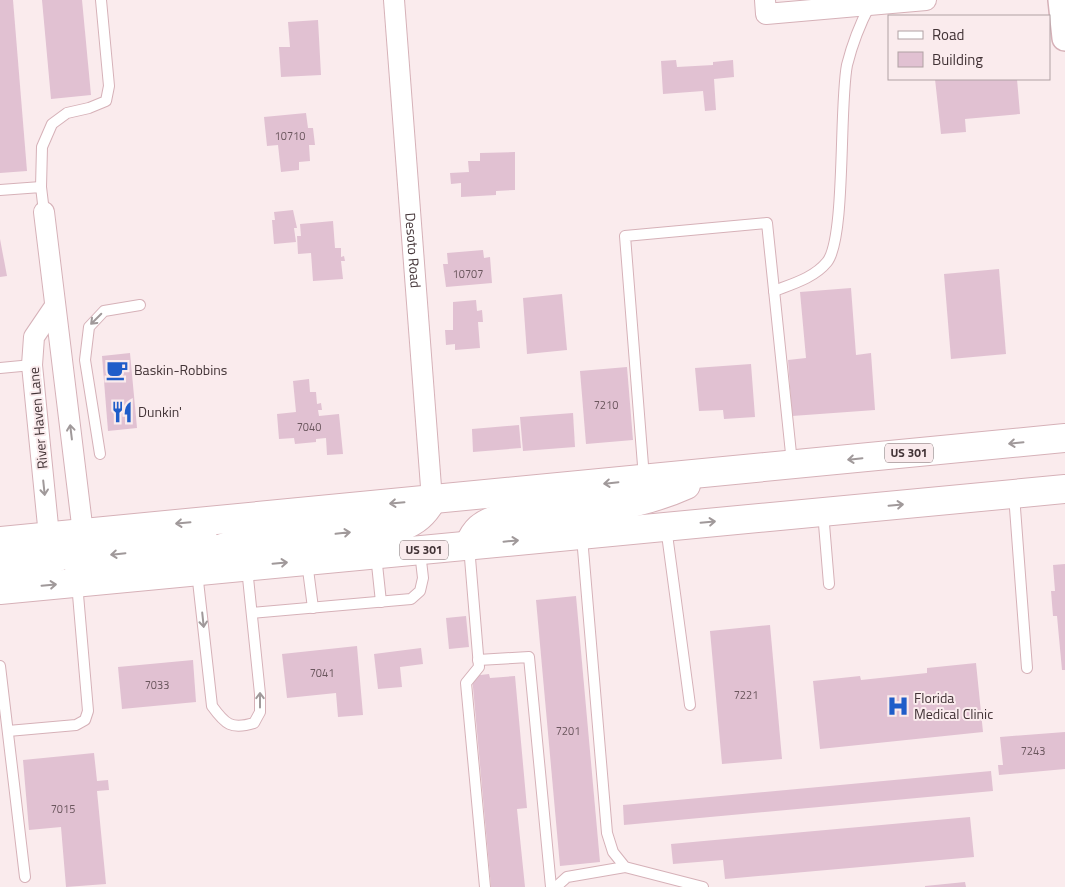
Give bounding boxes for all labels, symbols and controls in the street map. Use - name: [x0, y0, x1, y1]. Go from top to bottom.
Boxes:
- legend: [888, 15, 1050, 80]
- text: Road: [932, 23, 964, 46]
- text: Building: [932, 48, 983, 71]
- house number: 10710: [275, 128, 305, 144]
- street label: Desoto Road: [400, 212, 427, 289]
- house number: 10707: [453, 266, 483, 282]
- one-way arrow: [90, 313, 102, 326]
- cafe icon: Baskin-Robbins: [104, 357, 130, 383]
- place label: Baskin-Robbins: [134, 359, 227, 380]
- street label: River Haven Lane: [23, 366, 52, 470]
- house number: 7210: [594, 397, 618, 413]
- restaurant icon: Dunkin': [109, 399, 135, 425]
- place label: Dunkin': [138, 401, 182, 422]
- house number: 7040: [297, 419, 321, 435]
- one-way arrow: [65, 425, 75, 441]
- one-way arrow: [1009, 438, 1025, 448]
- road number: US 301: [885, 443, 933, 462]
- one-way arrow: [847, 454, 863, 464]
- one-way arrow: [604, 478, 620, 487]
- one-way arrow: [40, 480, 49, 496]
- one-way arrow: [390, 499, 406, 508]
- one-way arrow: [888, 500, 904, 510]
- one-way arrow: [700, 518, 716, 527]
- one-way arrow: [176, 519, 192, 528]
- one-way arrow: [335, 528, 351, 538]
- one-way arrow: [503, 536, 519, 546]
- road number: US 301: [400, 540, 448, 560]
- one-way arrow: [111, 550, 127, 559]
- one-way arrow: [272, 559, 288, 568]
- one-way arrow: [40, 580, 56, 590]
- one-way arrow: [198, 611, 207, 627]
- house number: 7041: [310, 665, 334, 681]
- house number: 7033: [145, 677, 169, 693]
- house number: 7221: [734, 687, 758, 703]
- place label: Florida Medical Clinic: [914, 687, 993, 724]
- one-way arrow: [255, 692, 265, 708]
- hospital icon: Florida Medical Clinic: [885, 693, 911, 719]
- house number: 7201: [556, 723, 580, 739]
- house number: 7243: [1021, 743, 1045, 759]
- house number: 7015: [51, 801, 75, 817]

